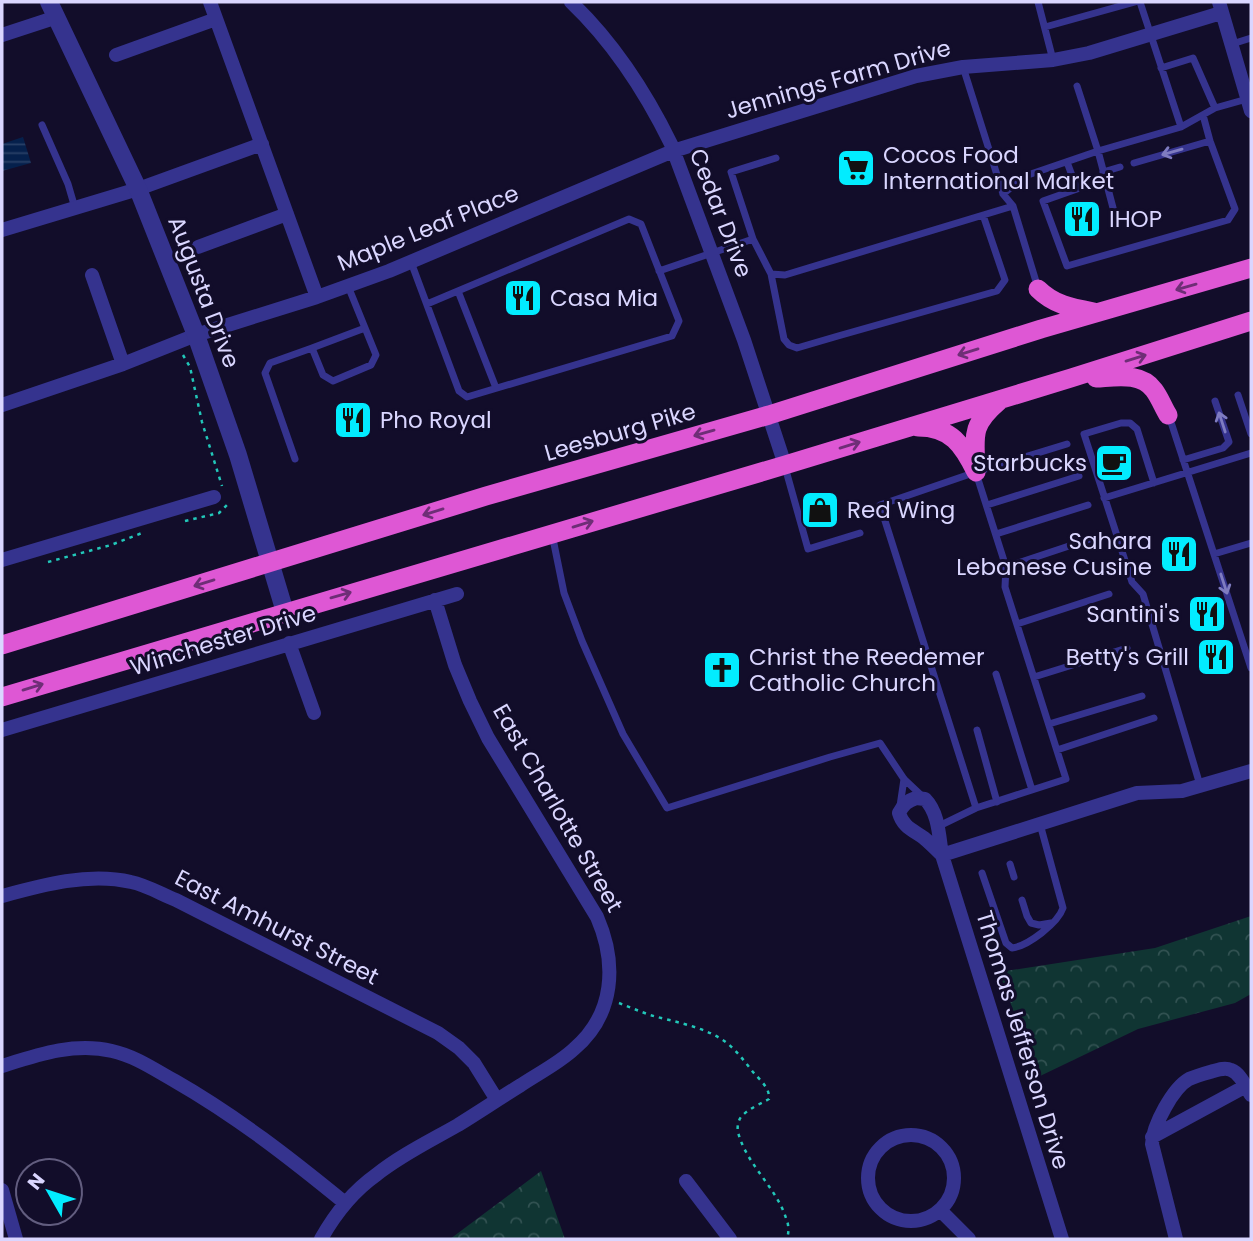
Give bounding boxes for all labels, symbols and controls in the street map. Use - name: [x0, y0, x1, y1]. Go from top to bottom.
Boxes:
- street label: Jennings Farm Drive: [722, 31, 954, 127]
- place label: Cocos Food International Market: [883, 139, 1114, 197]
- street label: Cedar Drive: [682, 144, 760, 282]
- one-way arrow: [1161, 146, 1184, 159]
- supermarket icon: Cocos Food International Market: [835, 147, 877, 189]
- street label: Maple Leaf Place: [332, 177, 524, 279]
- restaurant icon: IHOP: [1061, 198, 1103, 240]
- place label: IHOP: [1109, 203, 1162, 235]
- street label: Augusta Drive: [160, 211, 248, 373]
- restaurant icon: Casa Mia: [502, 277, 544, 319]
- one-way arrow: [1175, 281, 1197, 294]
- place label: Casa Mia: [550, 282, 658, 314]
- one-way arrow: [957, 347, 979, 360]
- one-way arrow: [1124, 350, 1146, 363]
- street label: Leesburg Pike: [541, 395, 699, 469]
- restaurant icon: Pho Royal: [332, 399, 374, 441]
- place label: Pho Royal: [380, 404, 492, 436]
- one-way arrow: [1215, 411, 1228, 433]
- one-way arrow: [693, 428, 715, 441]
- one-way arrow: [839, 437, 861, 450]
- cafe icon: Starbucks: [1093, 442, 1135, 484]
- place label: Starbucks: [973, 447, 1087, 479]
- shop icon: Red Wing: [799, 489, 841, 531]
- place label: Red Wing: [847, 494, 955, 526]
- one-way arrow: [422, 506, 444, 519]
- one-way arrow: [571, 517, 593, 530]
- place label: Sahara Lebanese Cusine: [956, 525, 1152, 583]
- restaurant icon: Sahara Lebanese Cusine: [1158, 533, 1200, 575]
- one-way arrow: [1219, 572, 1231, 594]
- one-way arrow: [193, 577, 215, 590]
- one-way arrow: [330, 588, 352, 601]
- restaurant icon: Santini's: [1186, 593, 1228, 635]
- street label: Winchester Drive: [126, 597, 320, 683]
- place label: Santini's: [1086, 598, 1180, 630]
- restaurant icon: Betty's Grill: [1195, 636, 1237, 678]
- place label: Christ the Reedemer Catholic Church: [749, 641, 985, 699]
- place label: Betty's Grill: [1066, 641, 1189, 673]
- church icon: Christ the Reedemer Catholic Church: [701, 649, 743, 691]
- one-way arrow: [22, 680, 44, 693]
- street label: East Charlotte Street: [485, 698, 631, 918]
- street label: East Amhurst Street: [170, 862, 384, 992]
- street label: Thomas Jefferson Drive: [968, 907, 1078, 1173]
- north arrow: [14, 1157, 84, 1227]
- text: N: [21, 1168, 51, 1196]

